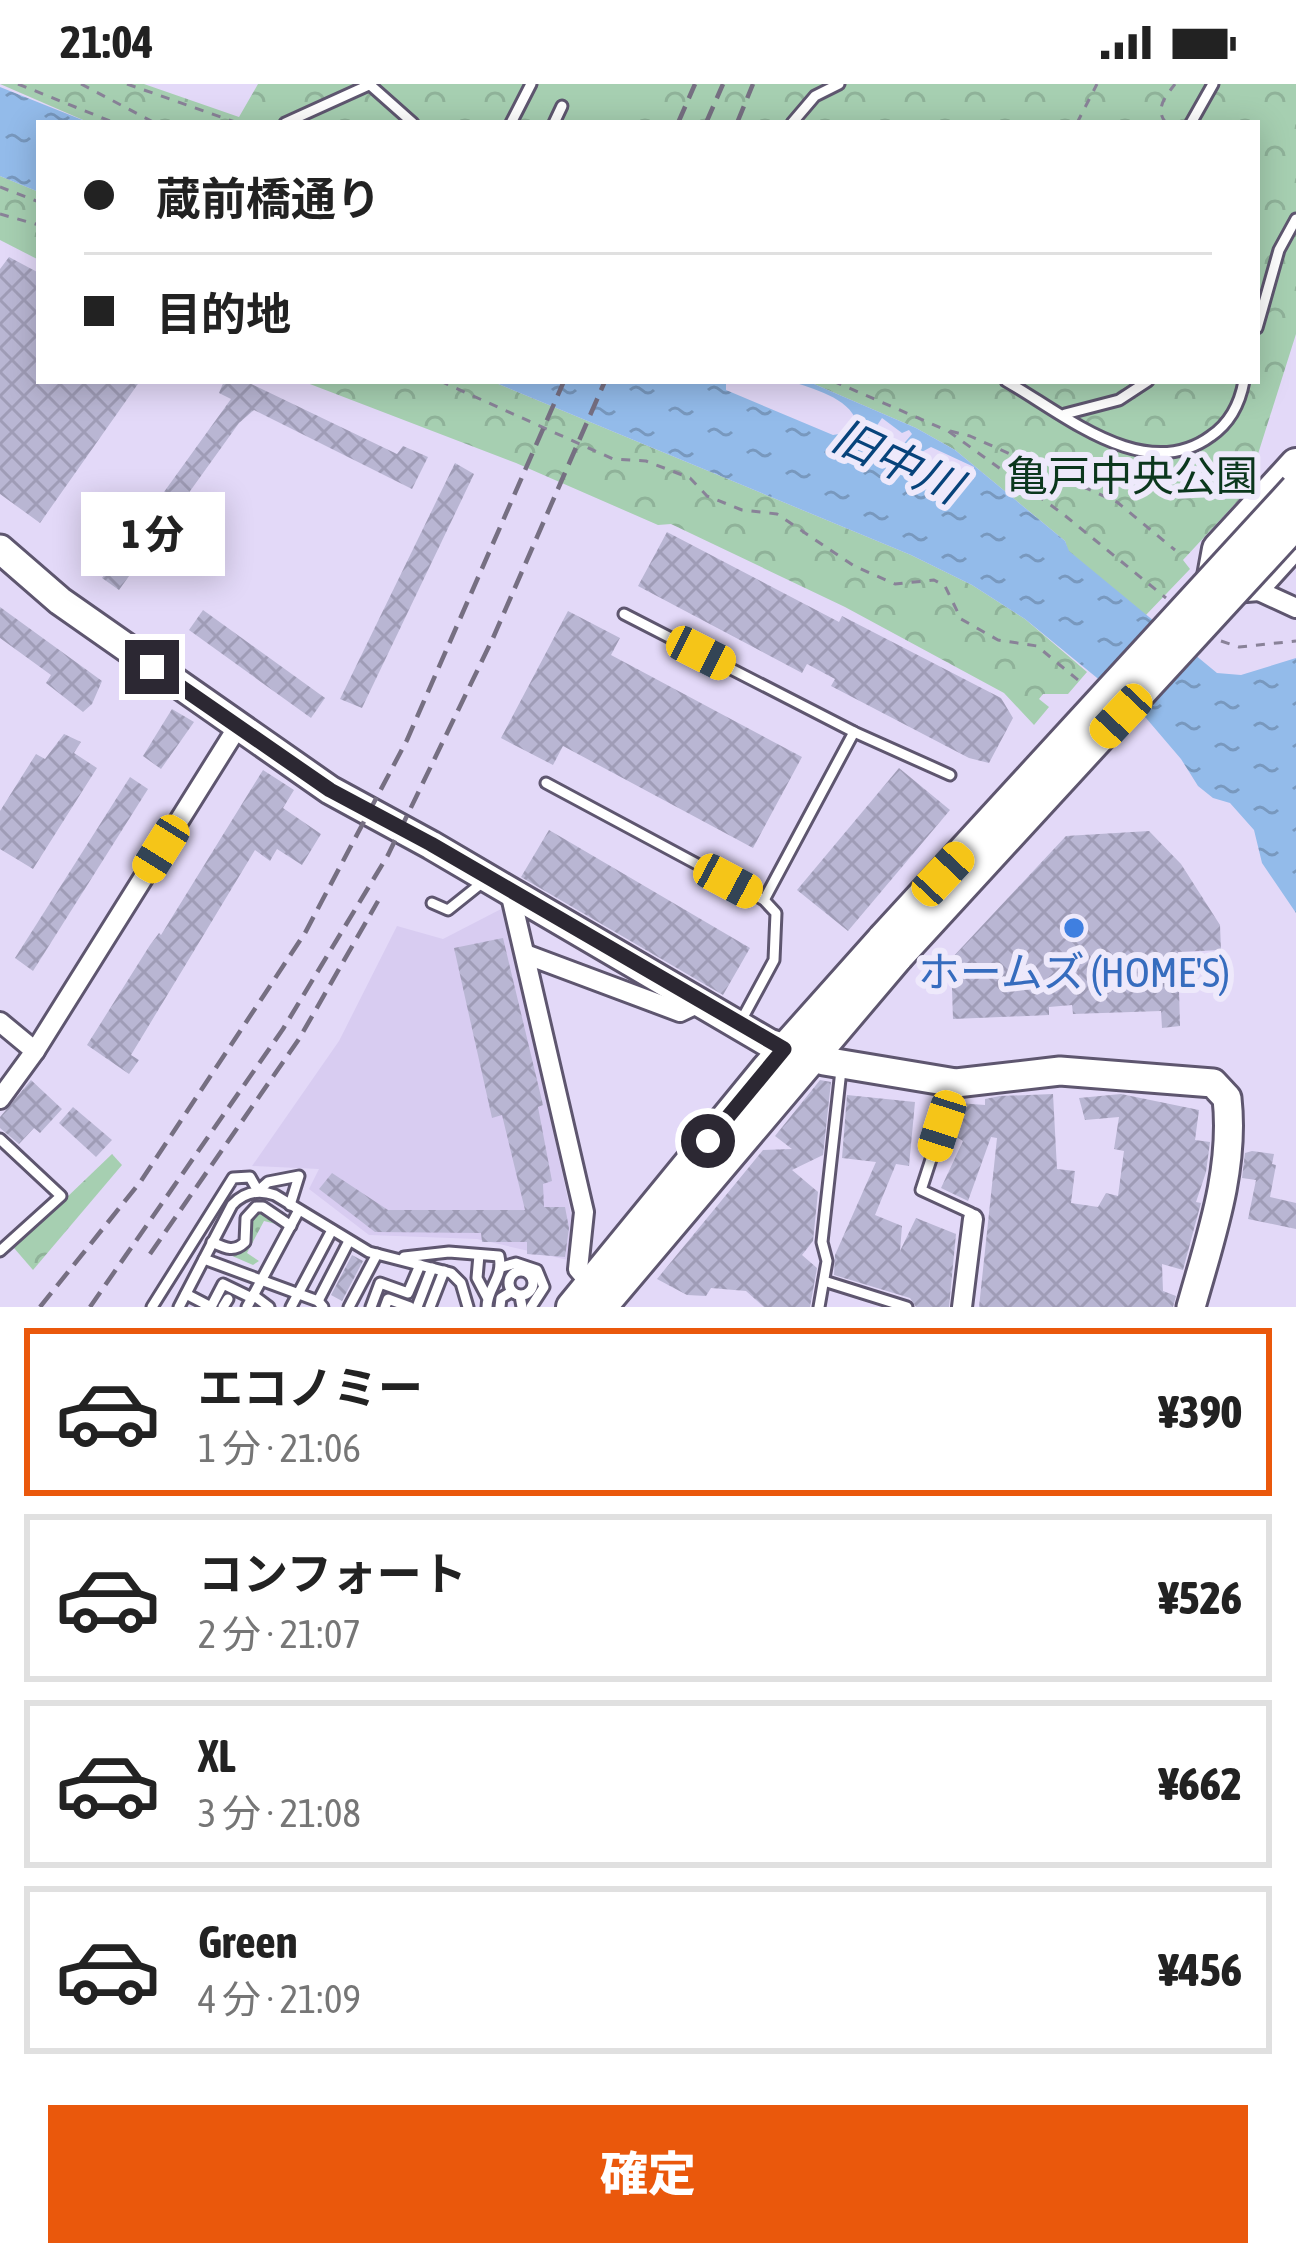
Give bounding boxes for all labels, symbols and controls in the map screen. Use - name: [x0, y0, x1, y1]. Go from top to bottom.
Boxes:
- text: 21:04: [60, 16, 154, 68]
- text: 蔵前橋通り: [156, 173, 381, 225]
- text: 目的地: [156, 288, 291, 340]
- water label: 旧中川: [825, 409, 973, 515]
- park label: 亀戸中央公園: [1006, 452, 1258, 500]
- callout: 1 分: [80, 493, 224, 577]
- text: 1 分: [122, 512, 184, 556]
- car: [661, 621, 741, 685]
- route end: [125, 640, 179, 694]
- car: [1083, 677, 1159, 755]
- car: [127, 809, 195, 889]
- car: [905, 835, 981, 913]
- car: [688, 848, 768, 914]
- marker: ホームズ (HOME'S): [1061, 915, 1087, 941]
- place label: ホームズ (HOME'S): [918, 948, 1230, 996]
- car: [914, 1086, 970, 1166]
- route start: [681, 1114, 735, 1168]
- icon: car: [54, 1358, 162, 1466]
- text: エコノミー: [198, 1362, 423, 1414]
- text: ¥390: [1159, 1386, 1242, 1438]
- text: 1 分 · 21:06: [198, 1426, 361, 1470]
- icon: car: [54, 1544, 162, 1652]
- text: コンフォート: [198, 1548, 467, 1600]
- text: ¥526: [1159, 1572, 1242, 1624]
- text: 2 分 · 21:07: [198, 1612, 361, 1656]
- icon: car: [54, 1730, 162, 1838]
- text: XL: [198, 1730, 236, 1782]
- text: ¥662: [1159, 1758, 1242, 1810]
- text: 3 分 · 21:08: [198, 1791, 361, 1835]
- icon: car: [54, 1916, 162, 2024]
- text: Green: [198, 1916, 298, 1968]
- text: ¥456: [1159, 1944, 1242, 1996]
- text: 4 分 · 21:09: [198, 1977, 361, 2021]
- button: 確定: [48, 2105, 1248, 2243]

